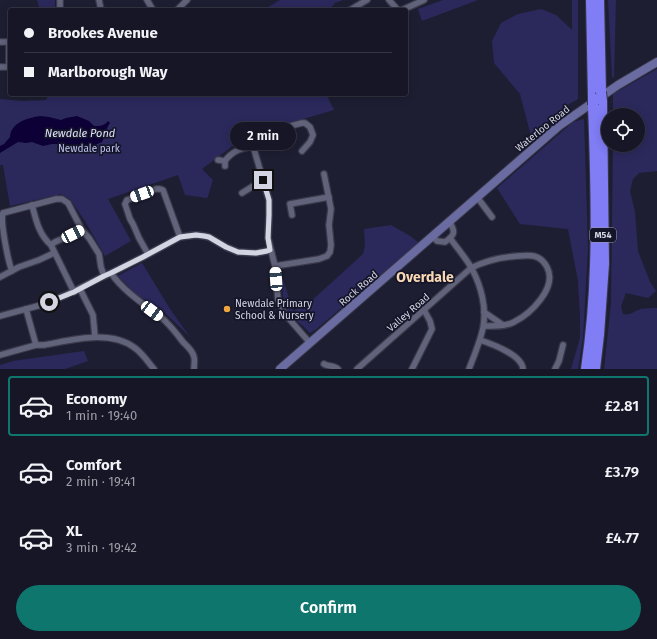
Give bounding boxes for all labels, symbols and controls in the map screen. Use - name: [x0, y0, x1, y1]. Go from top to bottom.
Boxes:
- text: Brookes Avenue: [48, 24, 158, 42]
- text: Marlborough Way: [48, 63, 168, 81]
- street label: Waterloo Road: [513, 103, 572, 154]
- map controls: [601, 108, 645, 152]
- button: locate: [601, 108, 645, 152]
- callout: 2 min: [230, 122, 296, 150]
- water label: Newdale Pond: [45, 127, 116, 140]
- text: 2 min: [247, 128, 279, 143]
- park label: Newdale park: [58, 143, 121, 155]
- route end: [254, 171, 272, 189]
- car: [129, 184, 155, 204]
- car: [60, 223, 86, 245]
- road number: M54: [590, 228, 616, 242]
- car: [269, 267, 283, 291]
- street label: Rock Road: [337, 269, 380, 309]
- district label: Overdale: [396, 269, 454, 286]
- street label: Valley Road: [385, 291, 432, 334]
- route start: [40, 293, 58, 311]
- place label: Newdale Primary School & Nursery: [235, 298, 314, 322]
- car: [139, 299, 165, 323]
- marker: Newdale Primary School & Nursery: [222, 304, 232, 314]
- icon: car: [18, 388, 54, 424]
- text: Economy: [66, 390, 127, 408]
- text: £2.81: [605, 397, 639, 415]
- text: 1 min · 19:40: [66, 408, 137, 423]
- icon: car: [18, 454, 54, 490]
- text: Comfort: [66, 456, 122, 474]
- text: £3.79: [605, 463, 639, 481]
- text: 2 min · 19:41: [66, 474, 136, 489]
- icon: car: [18, 520, 54, 556]
- text: XL: [66, 522, 82, 540]
- text: £4.77: [606, 529, 639, 547]
- text: 3 min · 19:42: [66, 540, 137, 555]
- button: Confirm: [16, 585, 641, 631]

